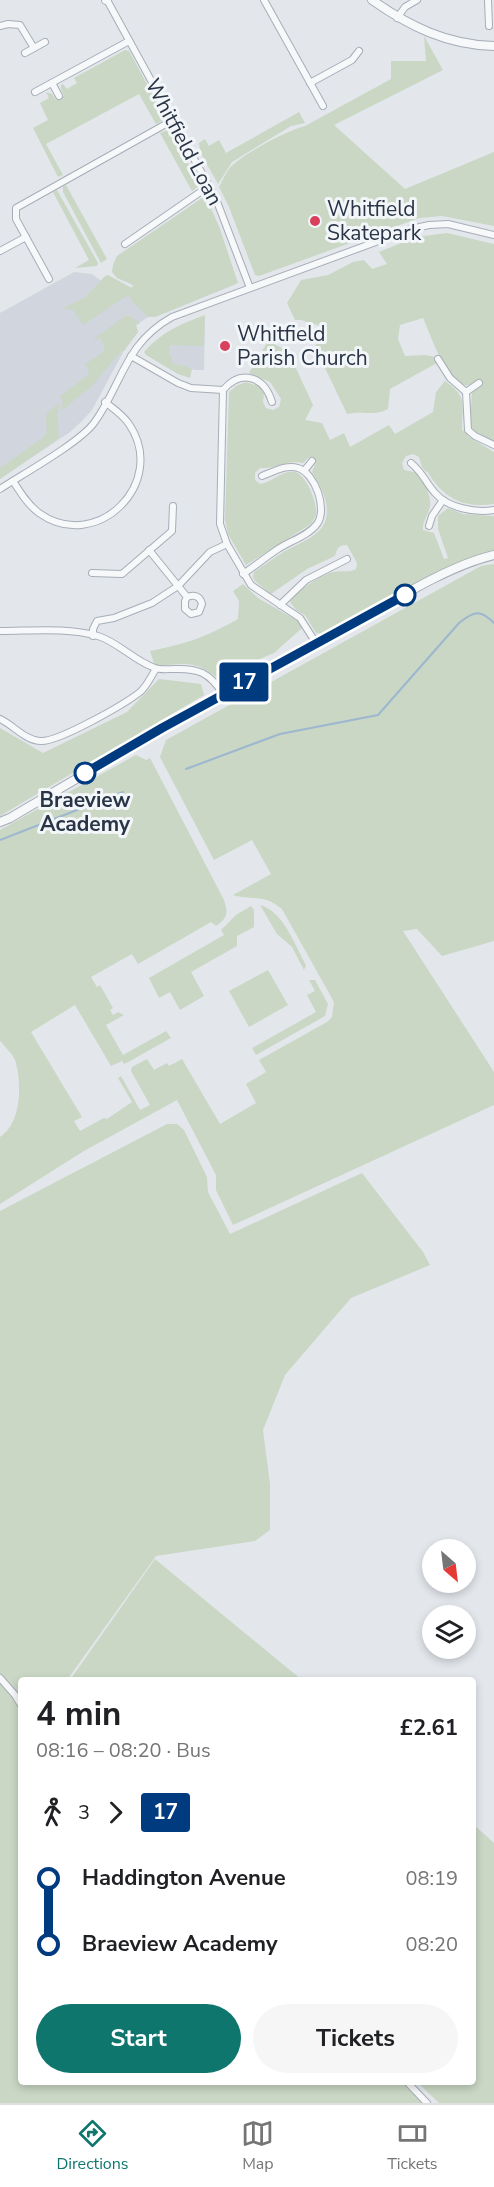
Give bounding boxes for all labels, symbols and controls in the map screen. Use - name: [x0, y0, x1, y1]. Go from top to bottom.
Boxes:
- street label: Whitfield Loan: [139, 74, 229, 210]
- place label: Whitfield Skatepark: [327, 195, 422, 247]
- marker: Whitfield Skatepark: [308, 214, 322, 228]
- place label: Whitfield Parish Church: [237, 320, 368, 372]
- marker: Whitfield Parish Church: [218, 339, 232, 353]
- unlabelled marker: [394, 584, 416, 606]
- line badge: 17: [217, 662, 271, 702]
- text: 17: [231, 668, 257, 696]
- marker: Braeview Academy: [74, 762, 96, 784]
- place label: Braeview Academy: [40, 786, 131, 838]
- north arrow: [422, 1539, 476, 1593]
- map controls: [422, 1539, 476, 1659]
- button: layers: [422, 1605, 476, 1659]
- text: 4 min: [36, 1692, 121, 1737]
- text: £2.61: [400, 1713, 458, 1743]
- text: 08:16 – 08:20 · Bus: [36, 1737, 211, 1764]
- icon: walk: [36, 1796, 69, 1829]
- icon: forward: [99, 1796, 132, 1829]
- text: 17: [153, 1798, 178, 1826]
- text: 3: [78, 1799, 90, 1826]
- text: Haddington Avenue: [82, 1863, 286, 1893]
- text: 08:19: [405, 1865, 458, 1892]
- text: Braeview Academy: [82, 1929, 278, 1959]
- text: 08:20: [405, 1931, 458, 1958]
- button: Start: [36, 2004, 241, 2073]
- button: Tickets: [253, 2004, 458, 2073]
- tab: Directions: [56, 2117, 129, 2175]
- tab: Map: [241, 2117, 274, 2175]
- tab: Tickets: [387, 2117, 438, 2175]

